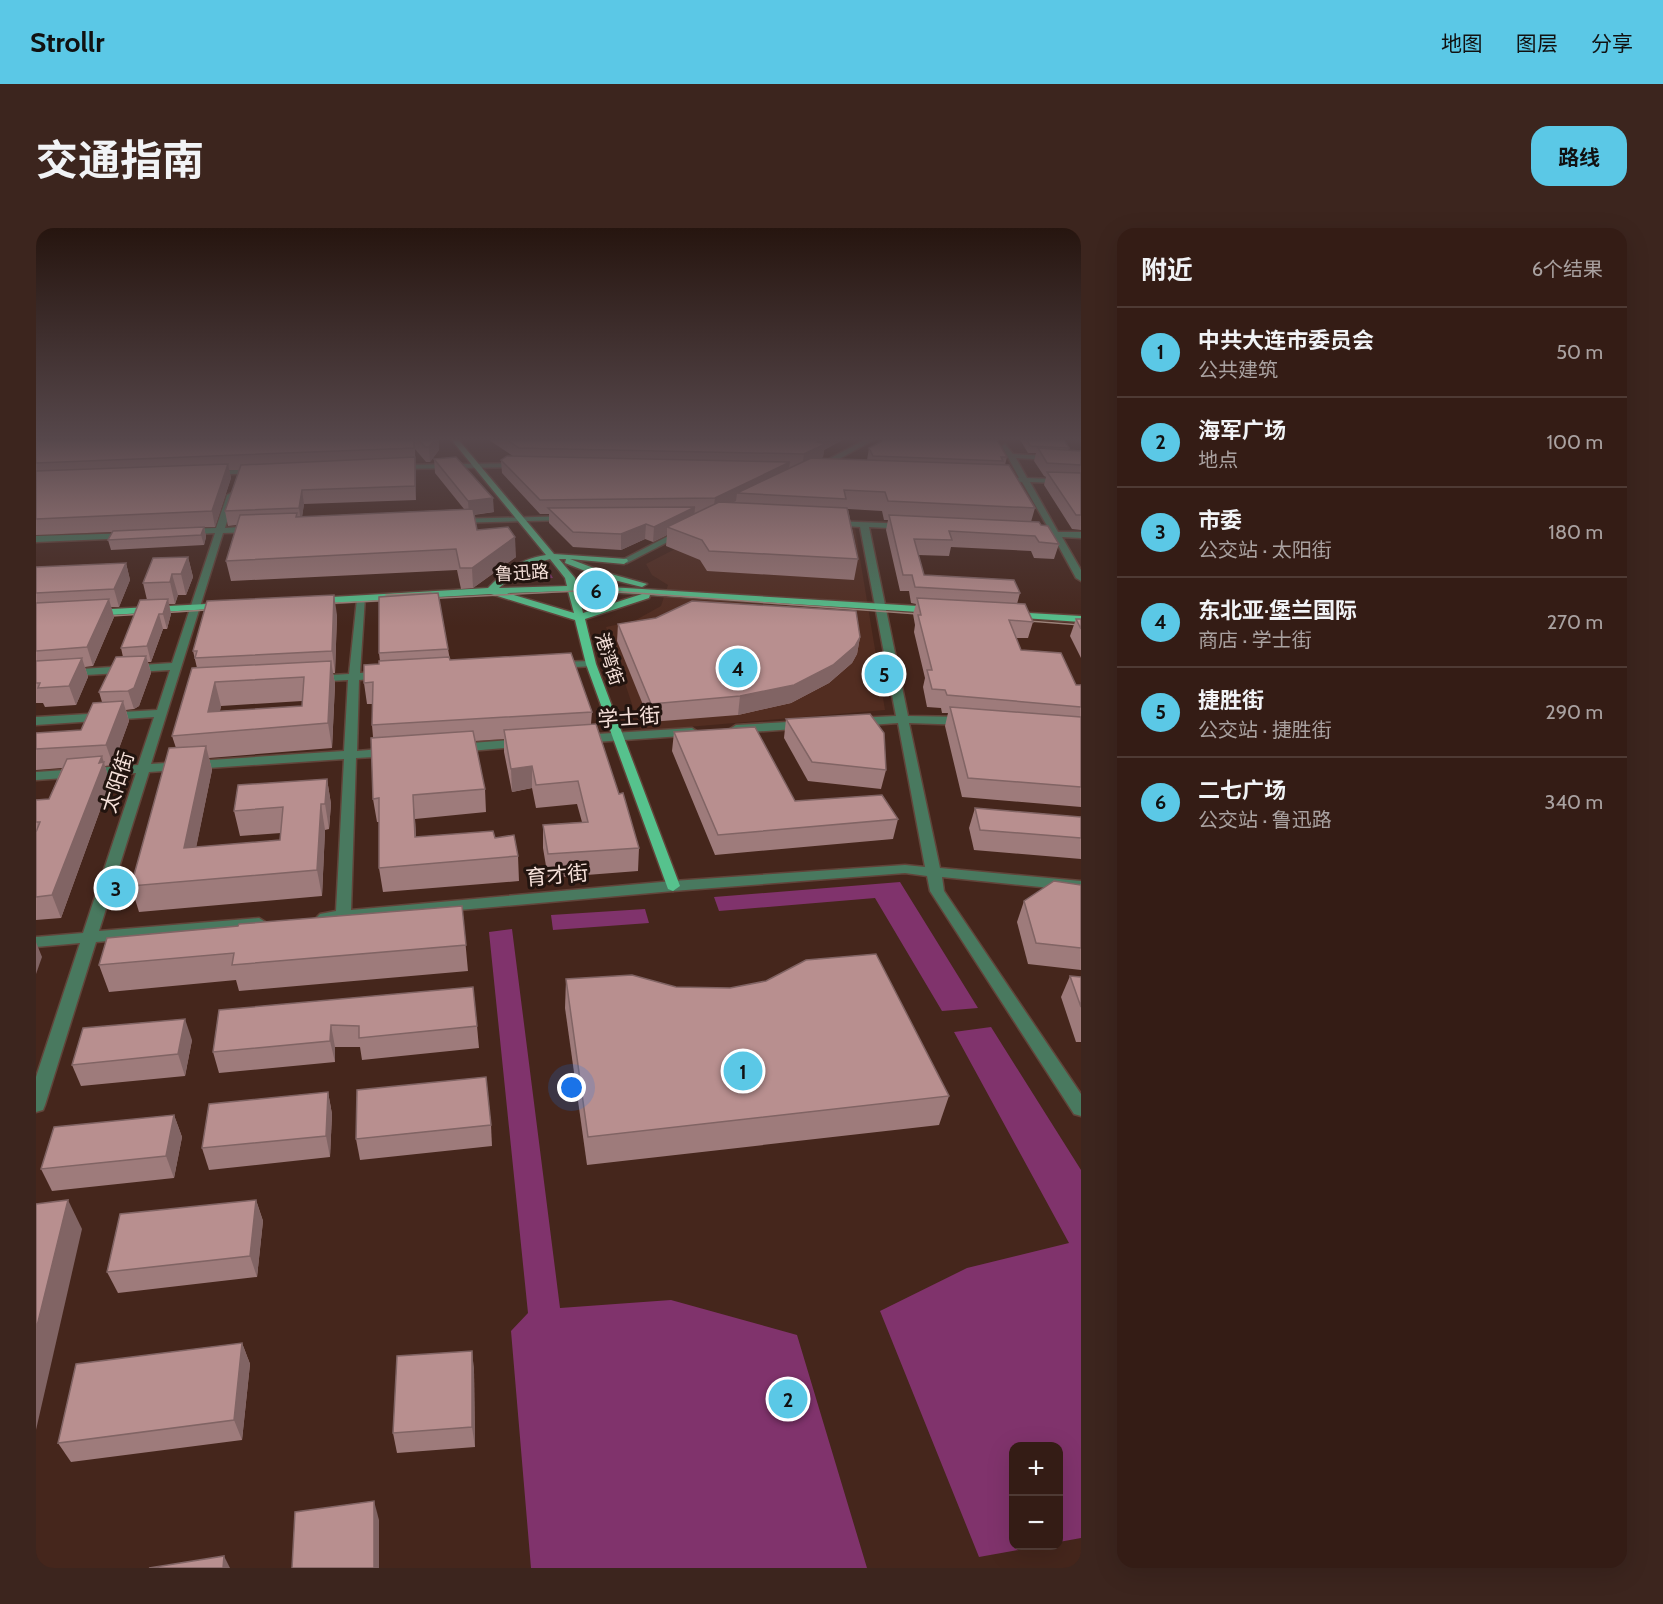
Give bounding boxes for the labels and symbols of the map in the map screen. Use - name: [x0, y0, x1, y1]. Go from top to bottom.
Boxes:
- street label: 鲁迅路: [494, 561, 550, 585]
- pin: 6: [576, 568, 616, 613]
- street label: 港湾街: [590, 630, 628, 688]
- pin: 4: [718, 646, 758, 690]
- pin: 5: [864, 652, 904, 696]
- street label: 学士街: [597, 702, 661, 732]
- street label: 太阳街: [95, 748, 139, 816]
- street label: 育才街: [525, 860, 589, 890]
- pin: 3: [96, 866, 136, 910]
- pin: 1: [724, 1048, 762, 1094]
- your location: [557, 1073, 586, 1102]
- pin: 2: [768, 1376, 807, 1422]

